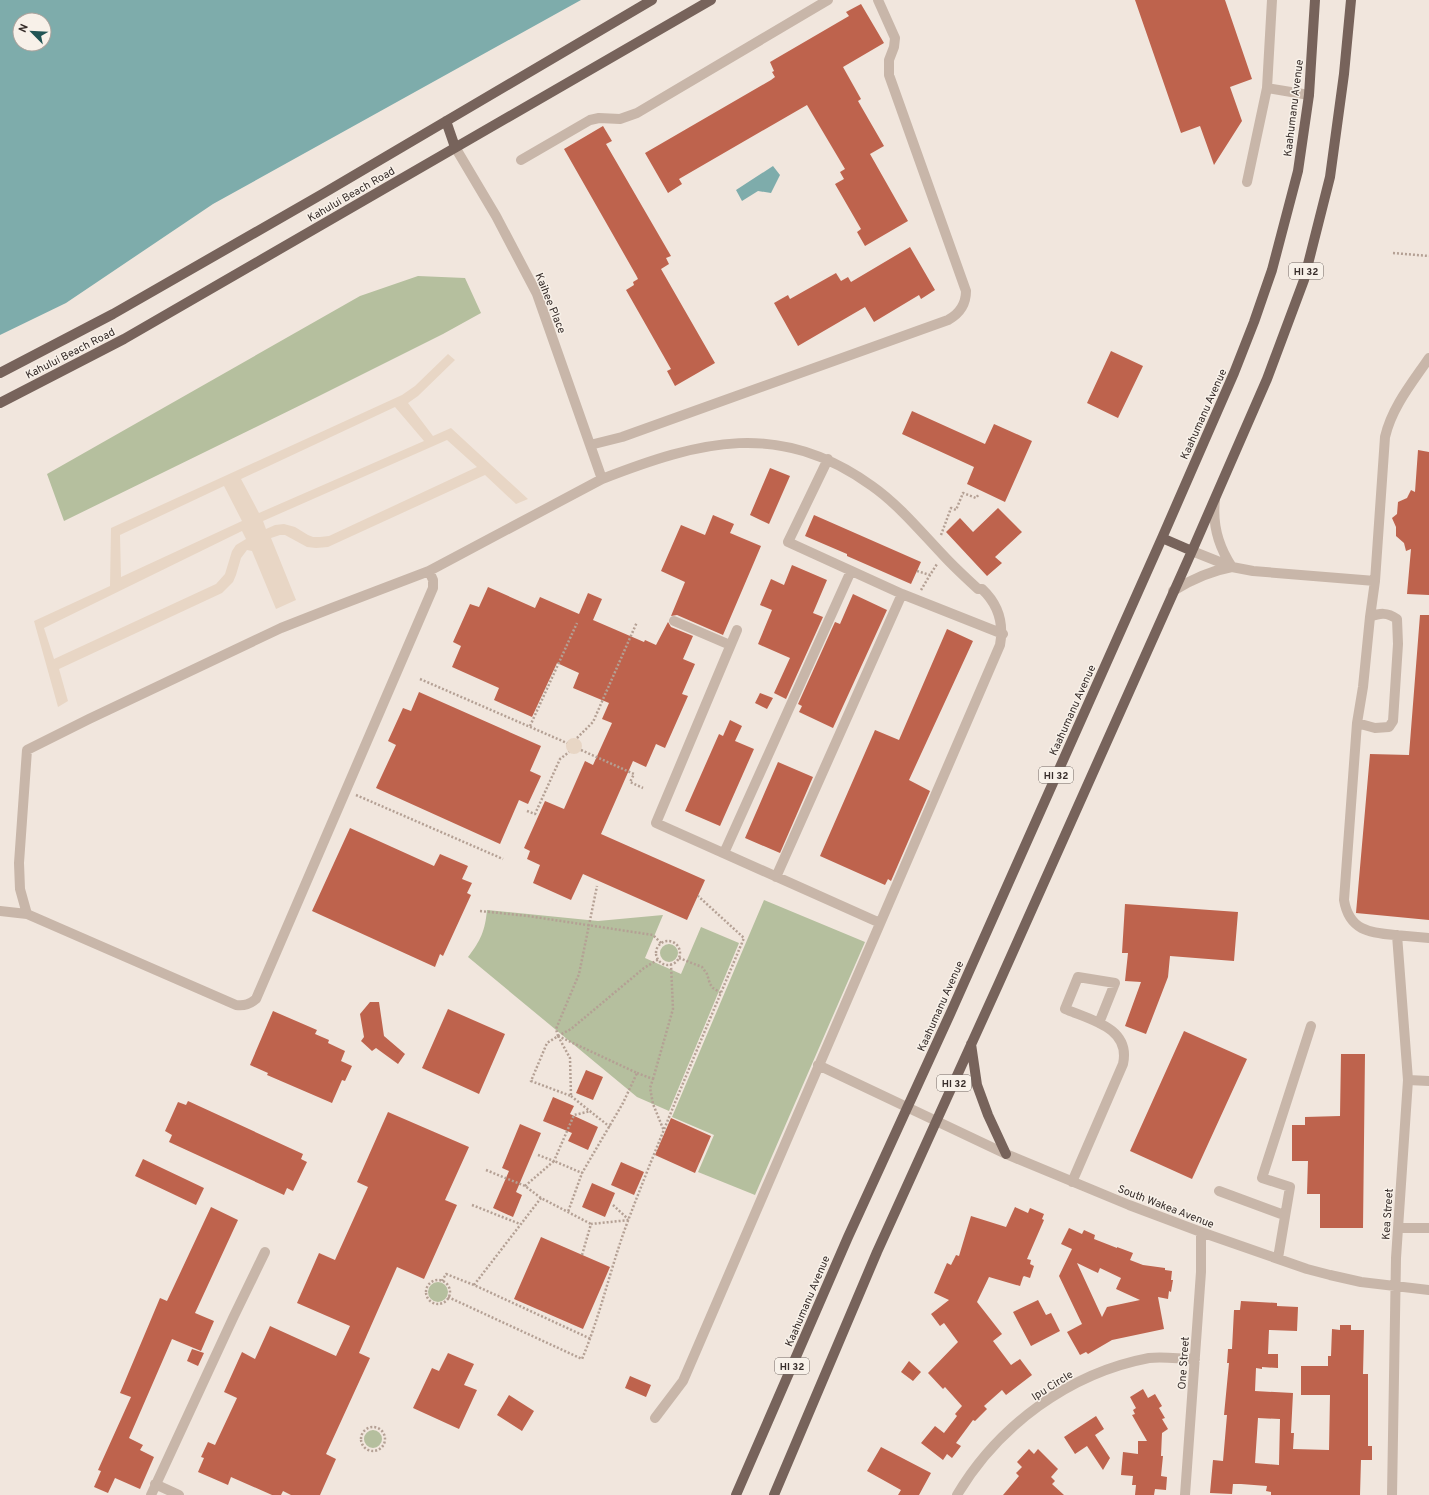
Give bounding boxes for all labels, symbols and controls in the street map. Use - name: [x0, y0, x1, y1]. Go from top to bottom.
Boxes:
- north arrow: [12, 12, 52, 52]
- text: N: [16, 22, 32, 35]
- street label: Kaahumanu Avenue: [1281, 59, 1307, 158]
- street label: Kahului Beach Road: [305, 164, 398, 226]
- road number: HI 32: [1289, 263, 1323, 279]
- street label: Kaihee Place: [532, 271, 569, 336]
- street label: Kahului Beach Road: [23, 325, 118, 383]
- street label: Kaahumanu Avenue: [1178, 367, 1230, 462]
- street label: Kaahumanu Avenue: [1047, 663, 1099, 758]
- road number: HI 32: [1039, 767, 1073, 783]
- street label: Kaahumanu Avenue: [915, 959, 967, 1054]
- road number: HI 32: [937, 1075, 971, 1091]
- street label: South Wakea Avenue: [1115, 1182, 1216, 1232]
- street label: Kea Street: [1379, 1188, 1397, 1240]
- street label: Kaahumanu Avenue: [782, 1254, 834, 1349]
- street label: One Street: [1175, 1336, 1193, 1390]
- road number: HI 32: [775, 1358, 809, 1374]
- street label: Ipu Circle: [1029, 1368, 1076, 1404]

